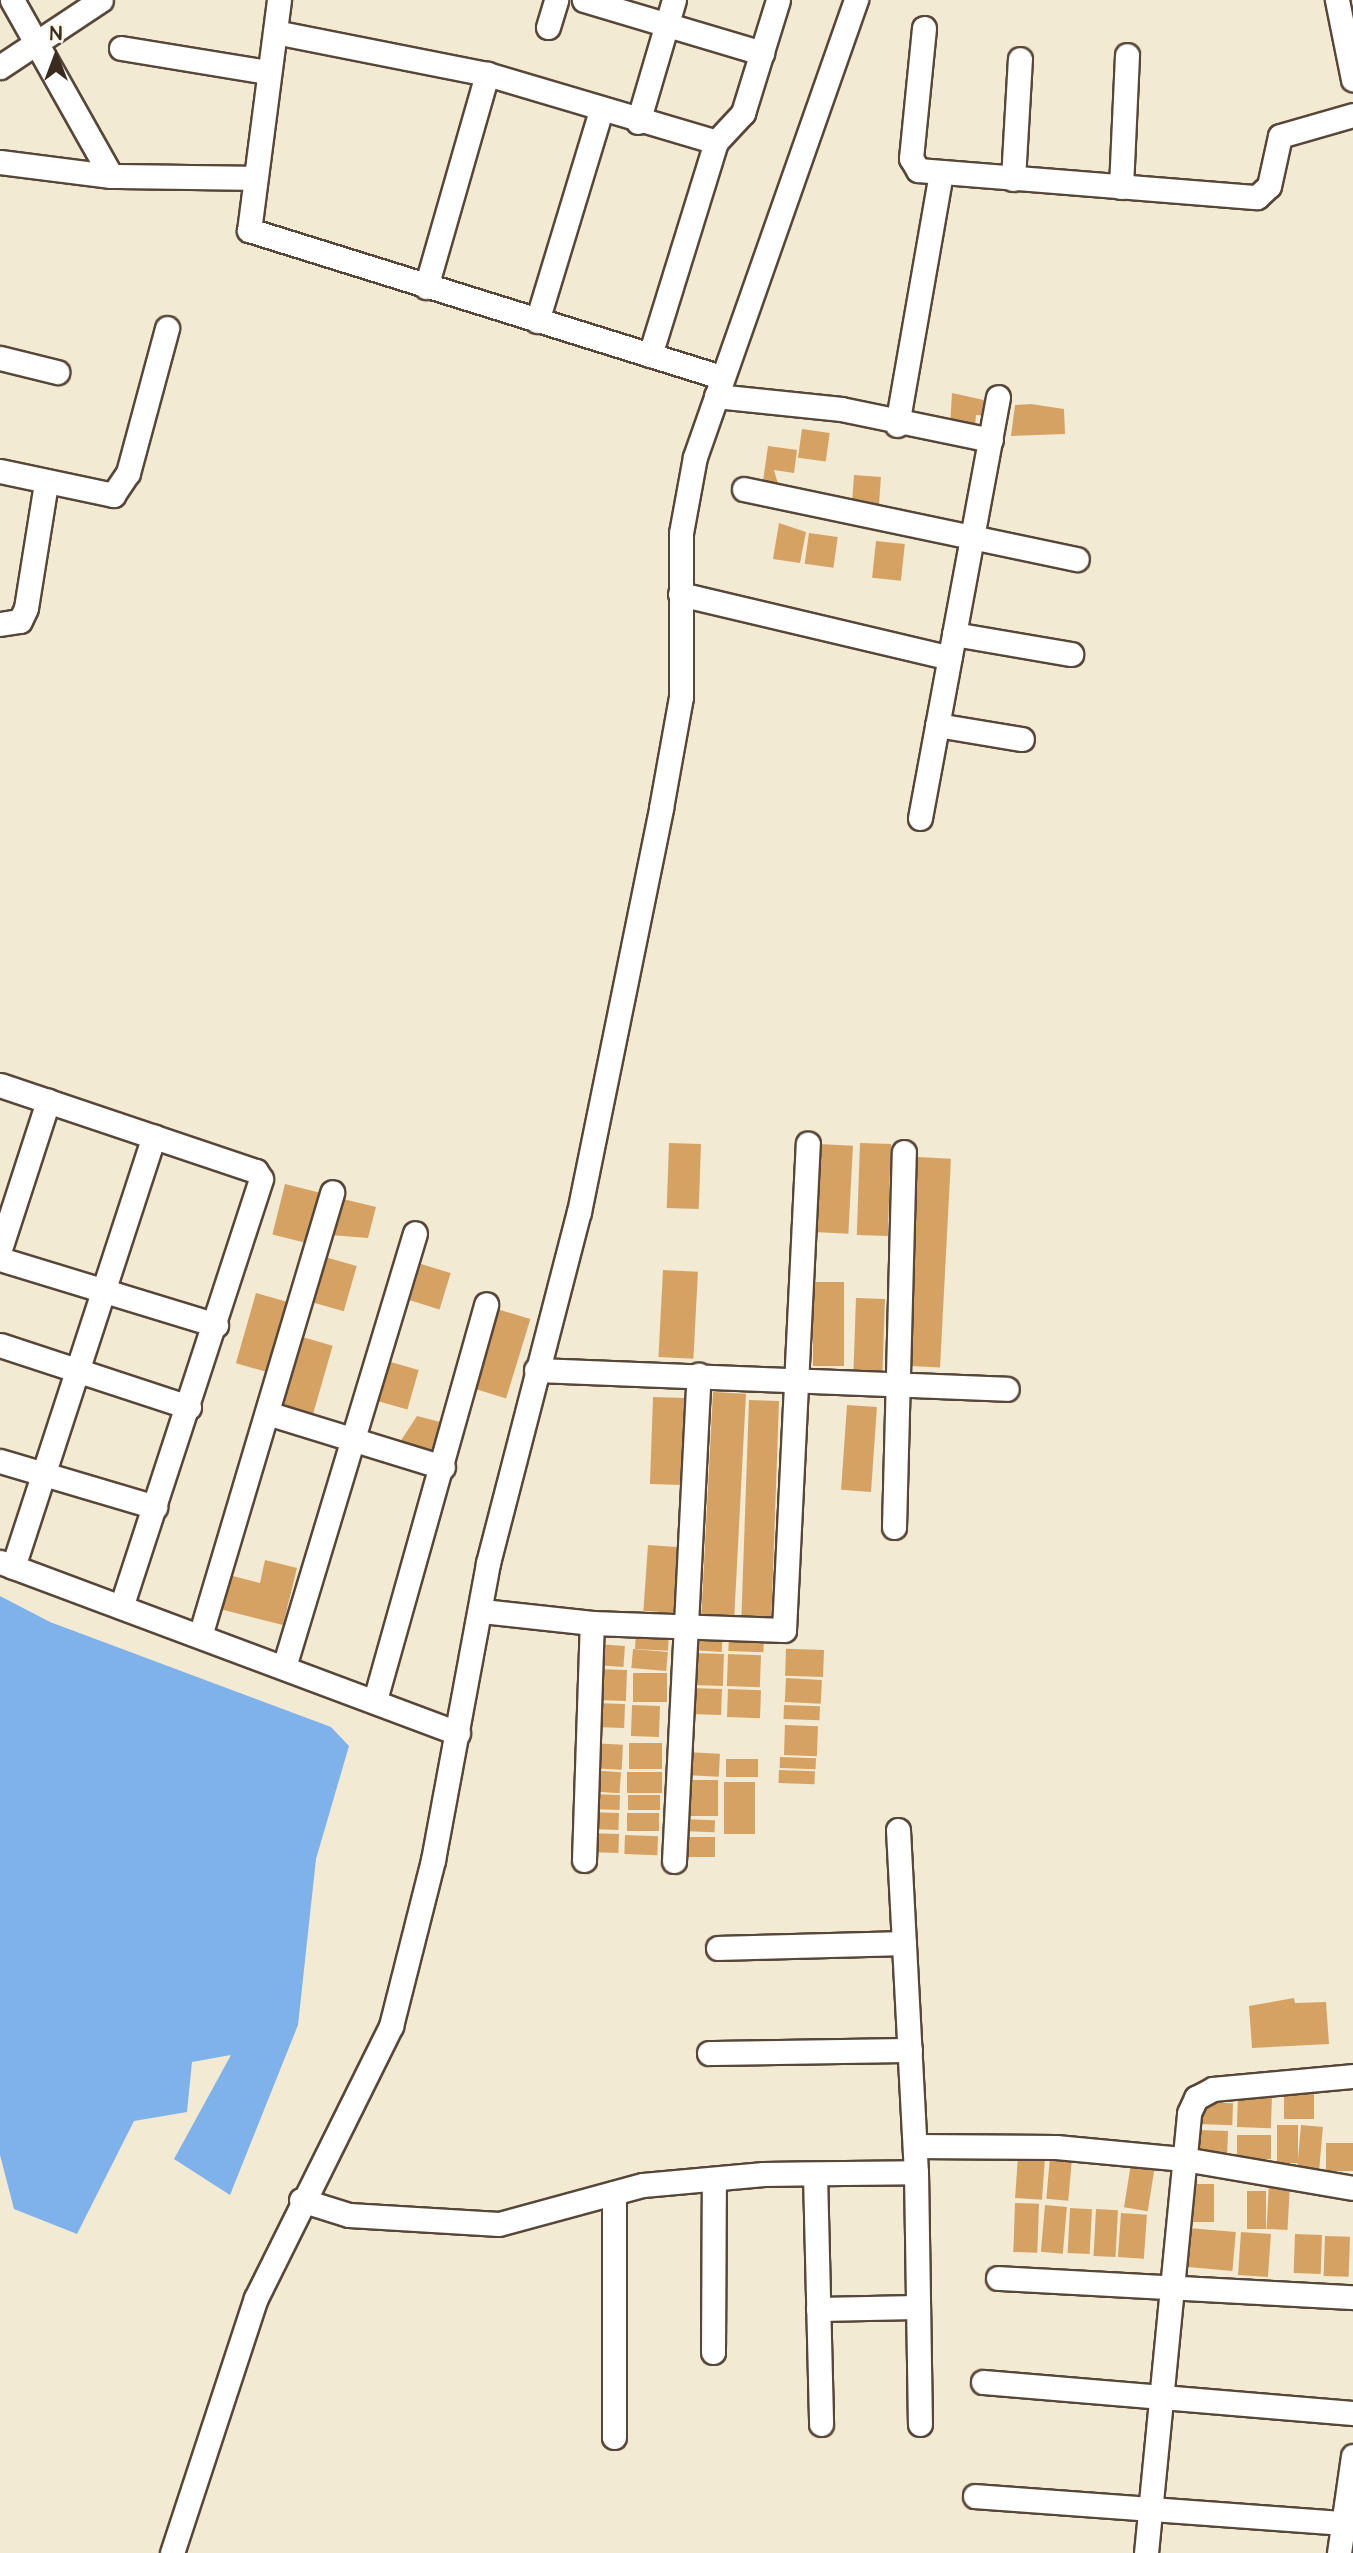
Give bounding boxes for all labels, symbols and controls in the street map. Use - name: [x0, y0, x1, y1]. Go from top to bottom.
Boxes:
- north arrow: [21, 21, 91, 91]
- text: N: [50, 21, 62, 48]

